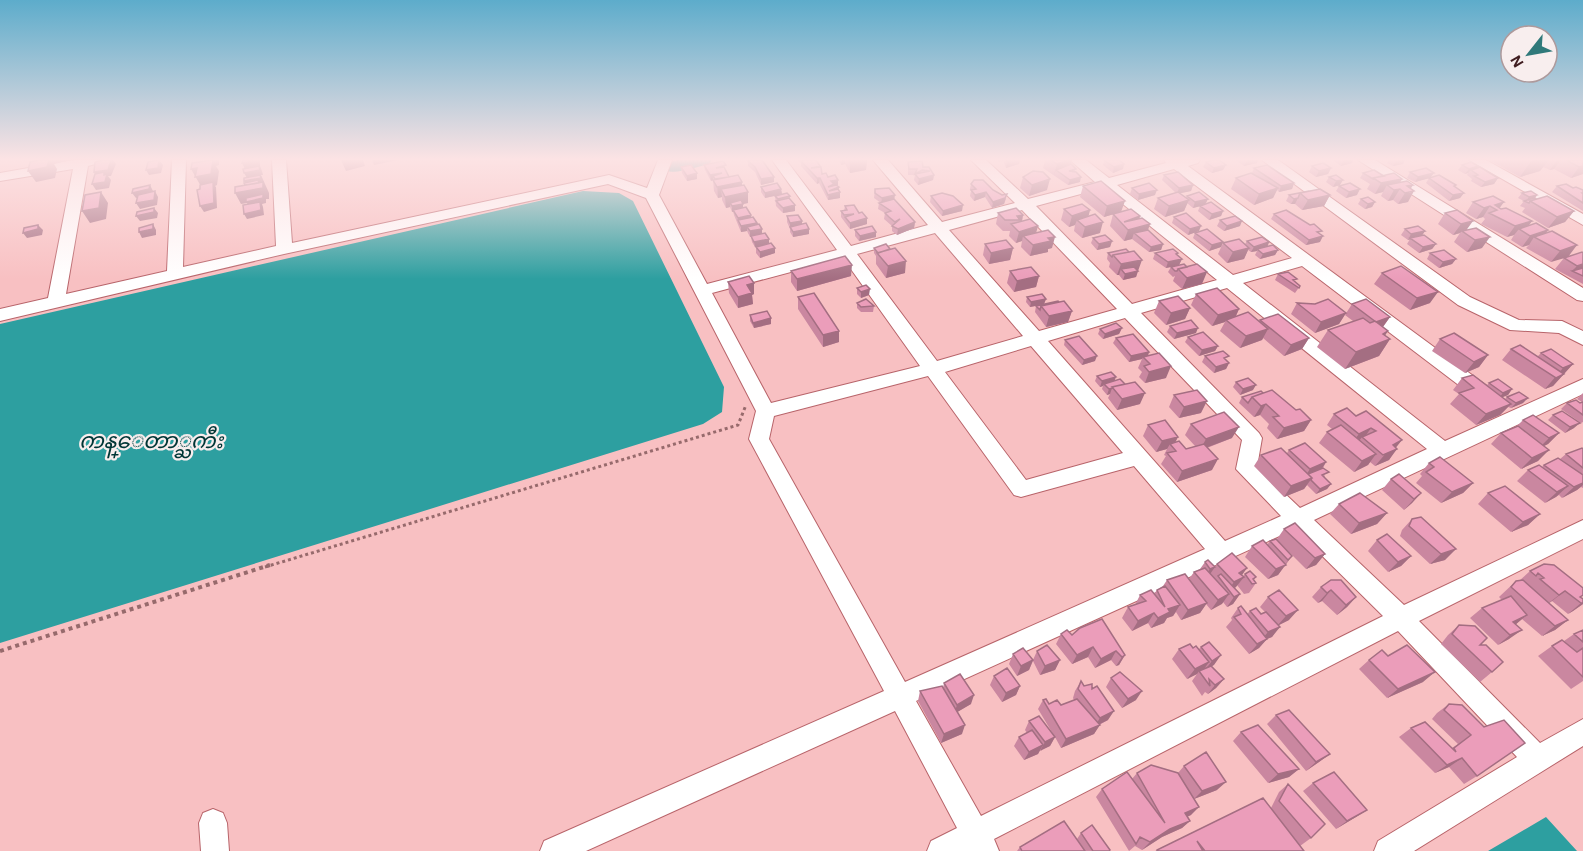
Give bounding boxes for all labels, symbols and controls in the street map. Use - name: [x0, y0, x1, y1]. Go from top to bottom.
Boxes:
- north arrow: [1499, 24, 1559, 84]
- text: N: [1507, 52, 1527, 70]
- water label: ကန္ေတာ္ႀကီး: [79, 425, 224, 459]

